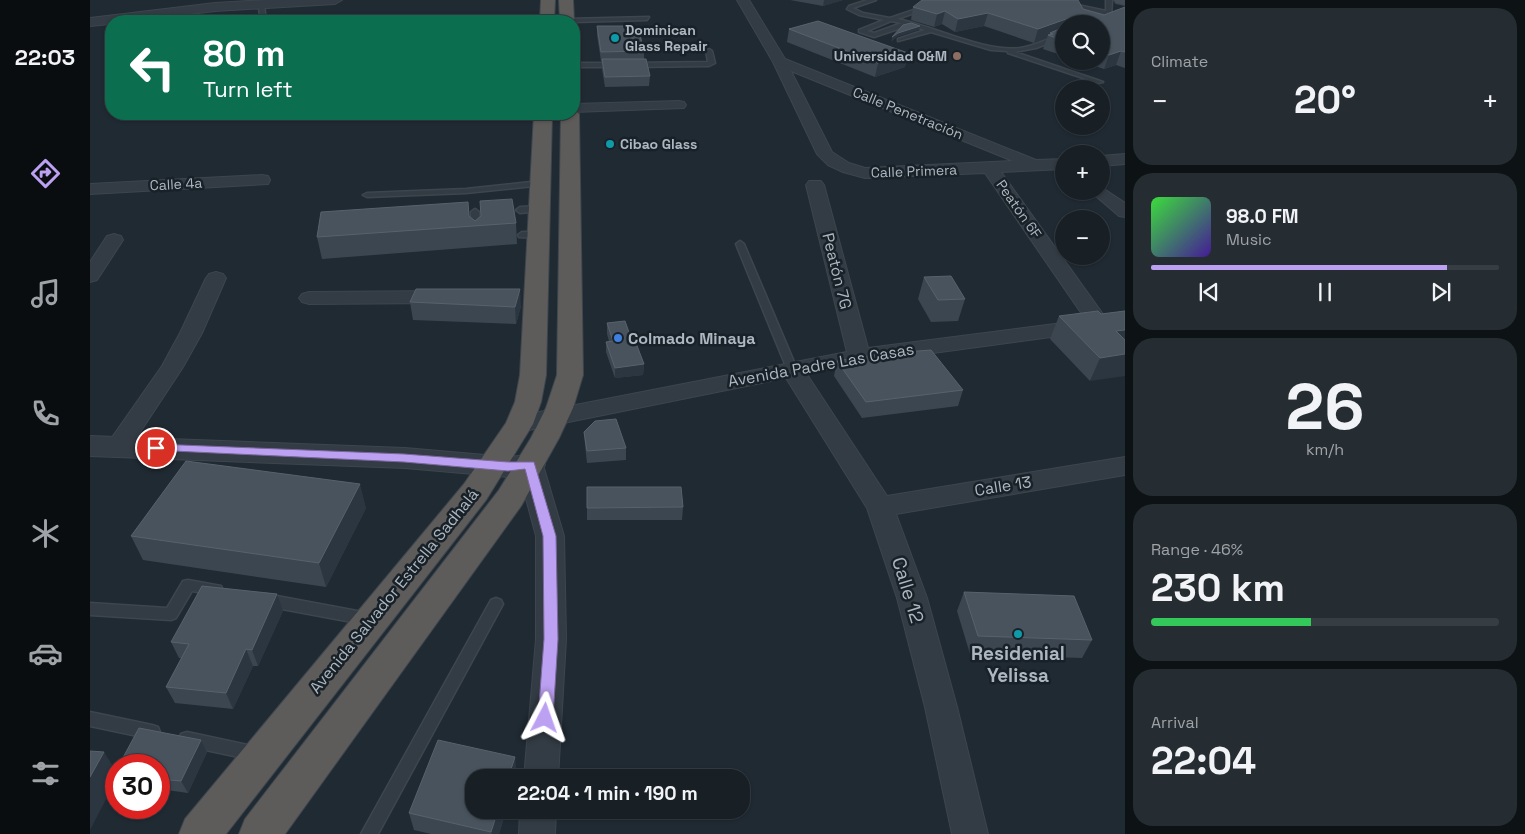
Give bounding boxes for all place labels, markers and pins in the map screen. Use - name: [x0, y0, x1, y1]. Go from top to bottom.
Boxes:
- place label: Dominican Glass Repair: [625, 21, 708, 55]
- marker: Dominican Glass Repair: [609, 32, 621, 44]
- place label: Universidad O&M: [834, 47, 947, 65]
- marker: Universidad O&M: [951, 50, 963, 62]
- place label: Cibao Glass: [620, 135, 697, 153]
- marker: Cibao Glass: [604, 138, 616, 150]
- place label: Colmado Minaya: [628, 328, 756, 349]
- marker: Colmado Minaya: [612, 332, 624, 344]
- pin: [135, 427, 177, 469]
- marker: Residenial Yelissa: [1012, 628, 1024, 640]
- place label: Residenial Yelissa: [971, 641, 1065, 688]

